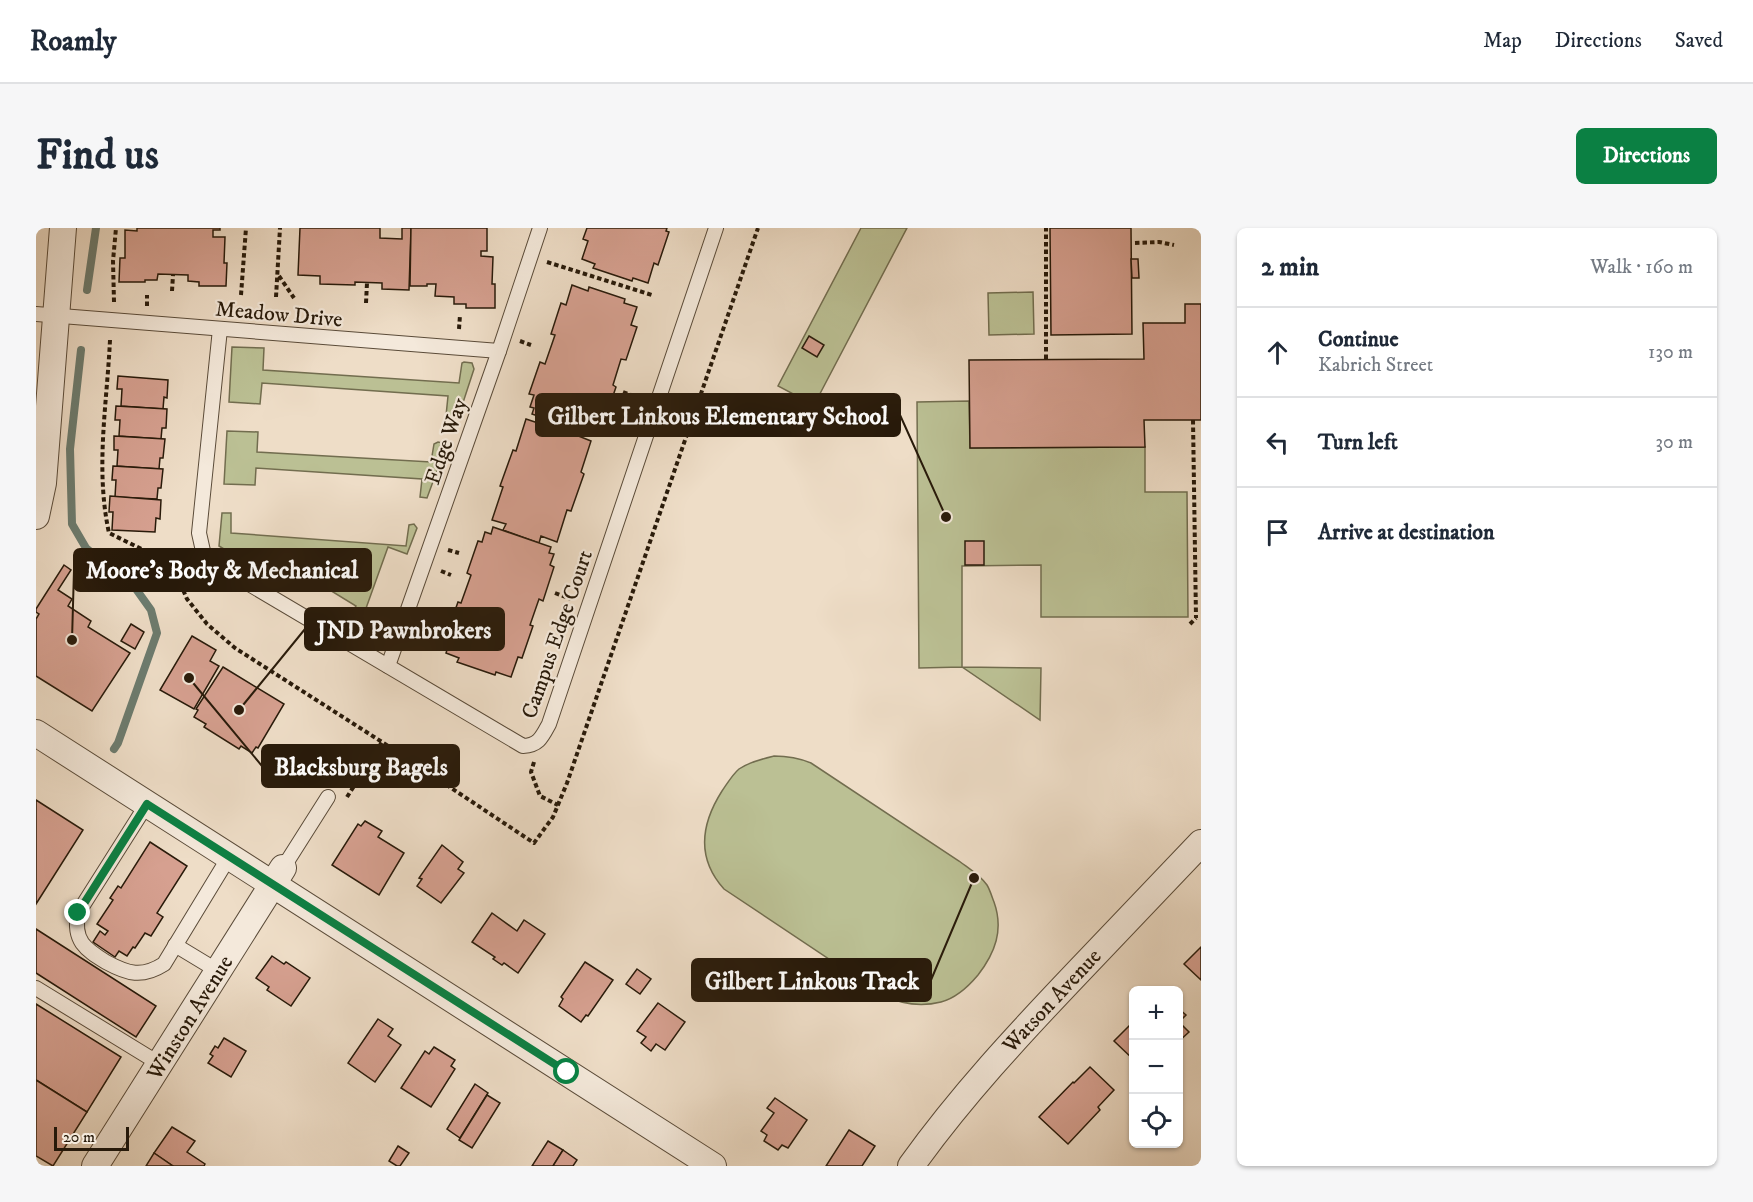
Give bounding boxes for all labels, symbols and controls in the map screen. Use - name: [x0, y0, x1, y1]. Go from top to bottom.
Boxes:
- text: Roamly: [30, 24, 116, 59]
- text: Map: [1483, 28, 1522, 54]
- text: Directions: [1555, 28, 1642, 54]
- text: Saved: [1675, 28, 1723, 54]
- button: Directions: [1576, 128, 1717, 184]
- text: Find us: [36, 130, 159, 182]
- text: 2 min: [1261, 251, 1319, 284]
- text: Walk · 160 m: [1590, 255, 1693, 280]
- street label: Meadow Drive: [214, 295, 344, 334]
- text: Continue: [1318, 326, 1399, 353]
- icon: ahead: [1261, 336, 1294, 369]
- text: 130 m: [1648, 340, 1693, 365]
- text: Kabrich Street: [1318, 353, 1433, 378]
- street label: Edge Way: [419, 394, 474, 488]
- callout: Gilbert Linkous Elementary School: [536, 394, 900, 436]
- text: Gilbert Linkous Elementary School: [548, 402, 889, 432]
- icon: left: [1261, 426, 1294, 459]
- text: Turn left: [1318, 429, 1398, 456]
- text: 30 m: [1655, 430, 1693, 455]
- icon: arrive: [1261, 516, 1294, 549]
- text: Arrive at destination: [1318, 519, 1495, 546]
- street label: Campus Edge Court: [516, 547, 599, 722]
- callout: Moore's Body & Mechanical: [74, 549, 371, 591]
- text: Moore's Body & Mechanical: [86, 556, 359, 586]
- callout: JND Pawnbrokers: [305, 608, 504, 650]
- text: JND Pawnbrokers: [314, 616, 491, 646]
- callout: Blacksburg Bagels: [262, 745, 459, 787]
- text: Blacksburg Bagels: [274, 753, 448, 783]
- route end: [64, 899, 90, 925]
- street label: Watson Avenue: [996, 943, 1107, 1060]
- street label: Winston Avenue: [141, 950, 239, 1086]
- callout: Gilbert Linkous Track: [692, 959, 931, 1001]
- text: Gilbert Linkous Track: [705, 967, 920, 997]
- map controls: [1129, 986, 1183, 1148]
- button: +: [1129, 986, 1183, 1040]
- button: −: [1129, 1040, 1183, 1094]
- route start: [553, 1058, 579, 1084]
- button: locate: [1129, 1094, 1183, 1148]
- scale bar: [54, 1124, 129, 1152]
- text: 20 m: [63, 1127, 95, 1147]

